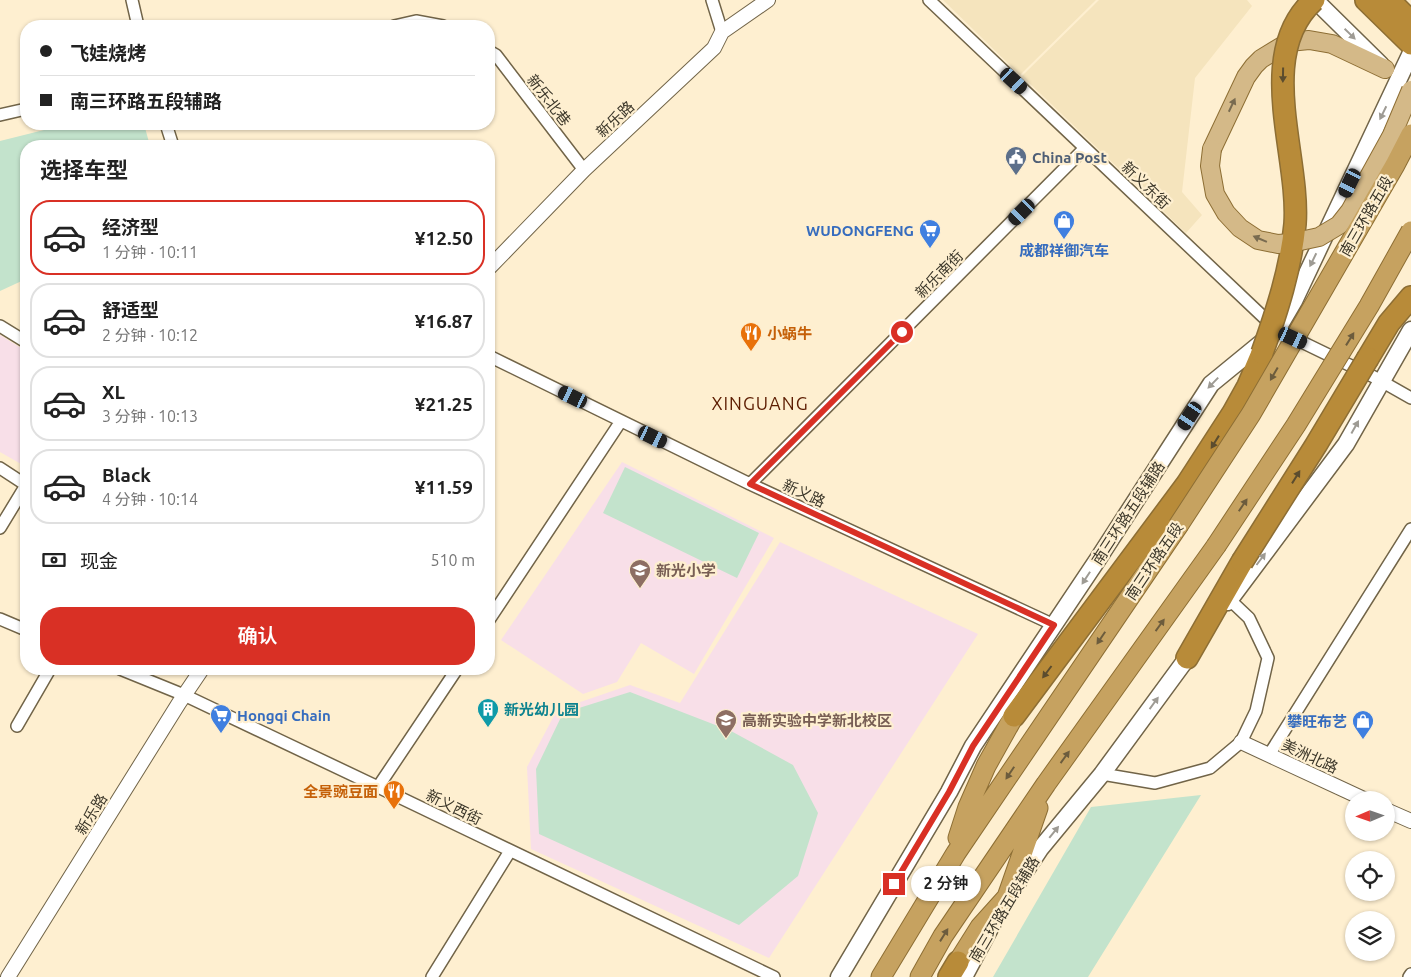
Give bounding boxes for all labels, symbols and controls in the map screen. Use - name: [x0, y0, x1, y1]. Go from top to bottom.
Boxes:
- one-way arrow: [1343, 28, 1355, 40]
- text: 飞娃烧烤: [70, 42, 146, 64]
- car: [997, 65, 1030, 97]
- one-way arrow: [1279, 67, 1287, 83]
- street label: 新乐北巷: [524, 71, 574, 129]
- text: 南三环路五段辅路: [70, 90, 222, 112]
- street label: 新乐路: [593, 97, 637, 141]
- one-way arrow: [1229, 98, 1237, 112]
- one-way arrow: [1379, 106, 1387, 120]
- public building icon: China Post: [1004, 145, 1028, 176]
- place label: China Post: [1032, 149, 1107, 166]
- text: 选择车型: [40, 157, 128, 182]
- street label: 新义东街: [1119, 158, 1173, 212]
- car: [1336, 166, 1363, 200]
- street label: 南三环路五段: [1336, 173, 1396, 259]
- car: [1006, 196, 1037, 228]
- shop icon: 成都祥御汽车: [1052, 209, 1076, 240]
- icon: car: [42, 215, 87, 260]
- text: 经济型: [102, 216, 159, 238]
- supermarket icon: WUDONGFENG: [918, 218, 942, 249]
- place label: WUDONGFENG: [806, 222, 914, 239]
- text: ¥12.50: [415, 227, 473, 249]
- one-way arrow: [1253, 235, 1267, 243]
- place label: 成都祥御汽车: [1019, 242, 1109, 259]
- text: 1 分钟 · 10:11: [102, 243, 198, 261]
- street label: 新乐南街: [912, 247, 966, 301]
- one-way arrow: [1309, 252, 1317, 267]
- icon: car: [42, 298, 87, 343]
- text: 舒适型: [102, 299, 159, 321]
- text: ¥16.87: [415, 310, 473, 332]
- restaurant icon: 小蜗牛: [739, 321, 763, 352]
- route start: [891, 321, 913, 343]
- place label: 小蜗牛: [767, 325, 812, 342]
- car: [1276, 325, 1309, 351]
- text: 2 分钟 · 10:12: [102, 326, 198, 344]
- one-way arrow: [1345, 332, 1354, 345]
- one-way arrow: [1270, 368, 1279, 381]
- one-way arrow: [1207, 377, 1219, 389]
- icon: car: [42, 381, 87, 426]
- text: XL: [102, 381, 125, 403]
- car: [556, 384, 589, 410]
- text: ¥21.25: [415, 393, 473, 415]
- district label: XINGUANG: [711, 393, 809, 413]
- car: [1175, 399, 1204, 433]
- text: 3 分钟 · 10:13: [102, 407, 198, 425]
- one-way arrow: [1351, 420, 1360, 434]
- car: [636, 424, 669, 450]
- one-way arrow: [1210, 435, 1220, 449]
- street label: 南三环路五段辅路: [1088, 458, 1168, 568]
- icon: car: [42, 464, 87, 509]
- text: Black: [102, 464, 151, 486]
- one-way arrow: [1291, 470, 1301, 483]
- text: ¥11.59: [415, 476, 473, 498]
- street label: 新义路: [780, 476, 828, 510]
- text: 4 分钟 · 10:14: [102, 490, 198, 508]
- one-way arrow: [1239, 498, 1248, 512]
- street label: 南三环路五段: [1121, 519, 1187, 603]
- icon: cash: [40, 546, 68, 574]
- text: 现金: [80, 550, 118, 572]
- text: 510 m: [430, 551, 475, 569]
- one-way arrow: [1255, 553, 1266, 566]
- school or university icon: 新光小学: [628, 558, 652, 589]
- place label: 新光小学: [656, 562, 716, 579]
- one-way arrow: [1081, 571, 1091, 584]
- button: 确认: [40, 607, 475, 665]
- one-way arrow: [1155, 618, 1165, 632]
- one-way arrow: [1097, 632, 1106, 645]
- one-way arrow: [1042, 665, 1052, 679]
- building icon: 新光幼儿园: [476, 697, 500, 728]
- one-way arrow: [1148, 697, 1158, 710]
- place label: 新光幼儿园: [504, 701, 579, 718]
- supermarket icon: Hongqi Chain: [209, 703, 233, 734]
- place label: Hongqi Chain: [237, 707, 331, 724]
- school or university icon: 高新实验中学新北校区: [714, 708, 738, 739]
- shop icon: 攀旺布艺: [1351, 709, 1375, 740]
- place label: 高新实验中学新北校区: [742, 712, 892, 729]
- place label: 攀旺布艺: [1287, 713, 1347, 730]
- street label: 美洲北路: [1279, 736, 1341, 776]
- one-way arrow: [1060, 750, 1070, 764]
- one-way arrow: [1005, 766, 1015, 779]
- restaurant icon: 全景豌豆面: [382, 779, 406, 810]
- place label: 全景豌豆面: [303, 783, 378, 800]
- street label: 新义西街: [423, 786, 485, 828]
- street label: 新乐路: [72, 790, 110, 838]
- north arrow: [1345, 791, 1395, 841]
- map controls: [1345, 791, 1395, 961]
- one-way arrow: [1049, 826, 1060, 839]
- button: locate: [1345, 851, 1395, 901]
- street label: 南三环路五段辅路: [966, 853, 1042, 965]
- callout: 2 分钟: [912, 866, 982, 902]
- route end: [883, 873, 905, 895]
- text: 2 分钟: [924, 874, 968, 892]
- button: layers: [1345, 911, 1395, 961]
- one-way arrow: [939, 928, 949, 941]

